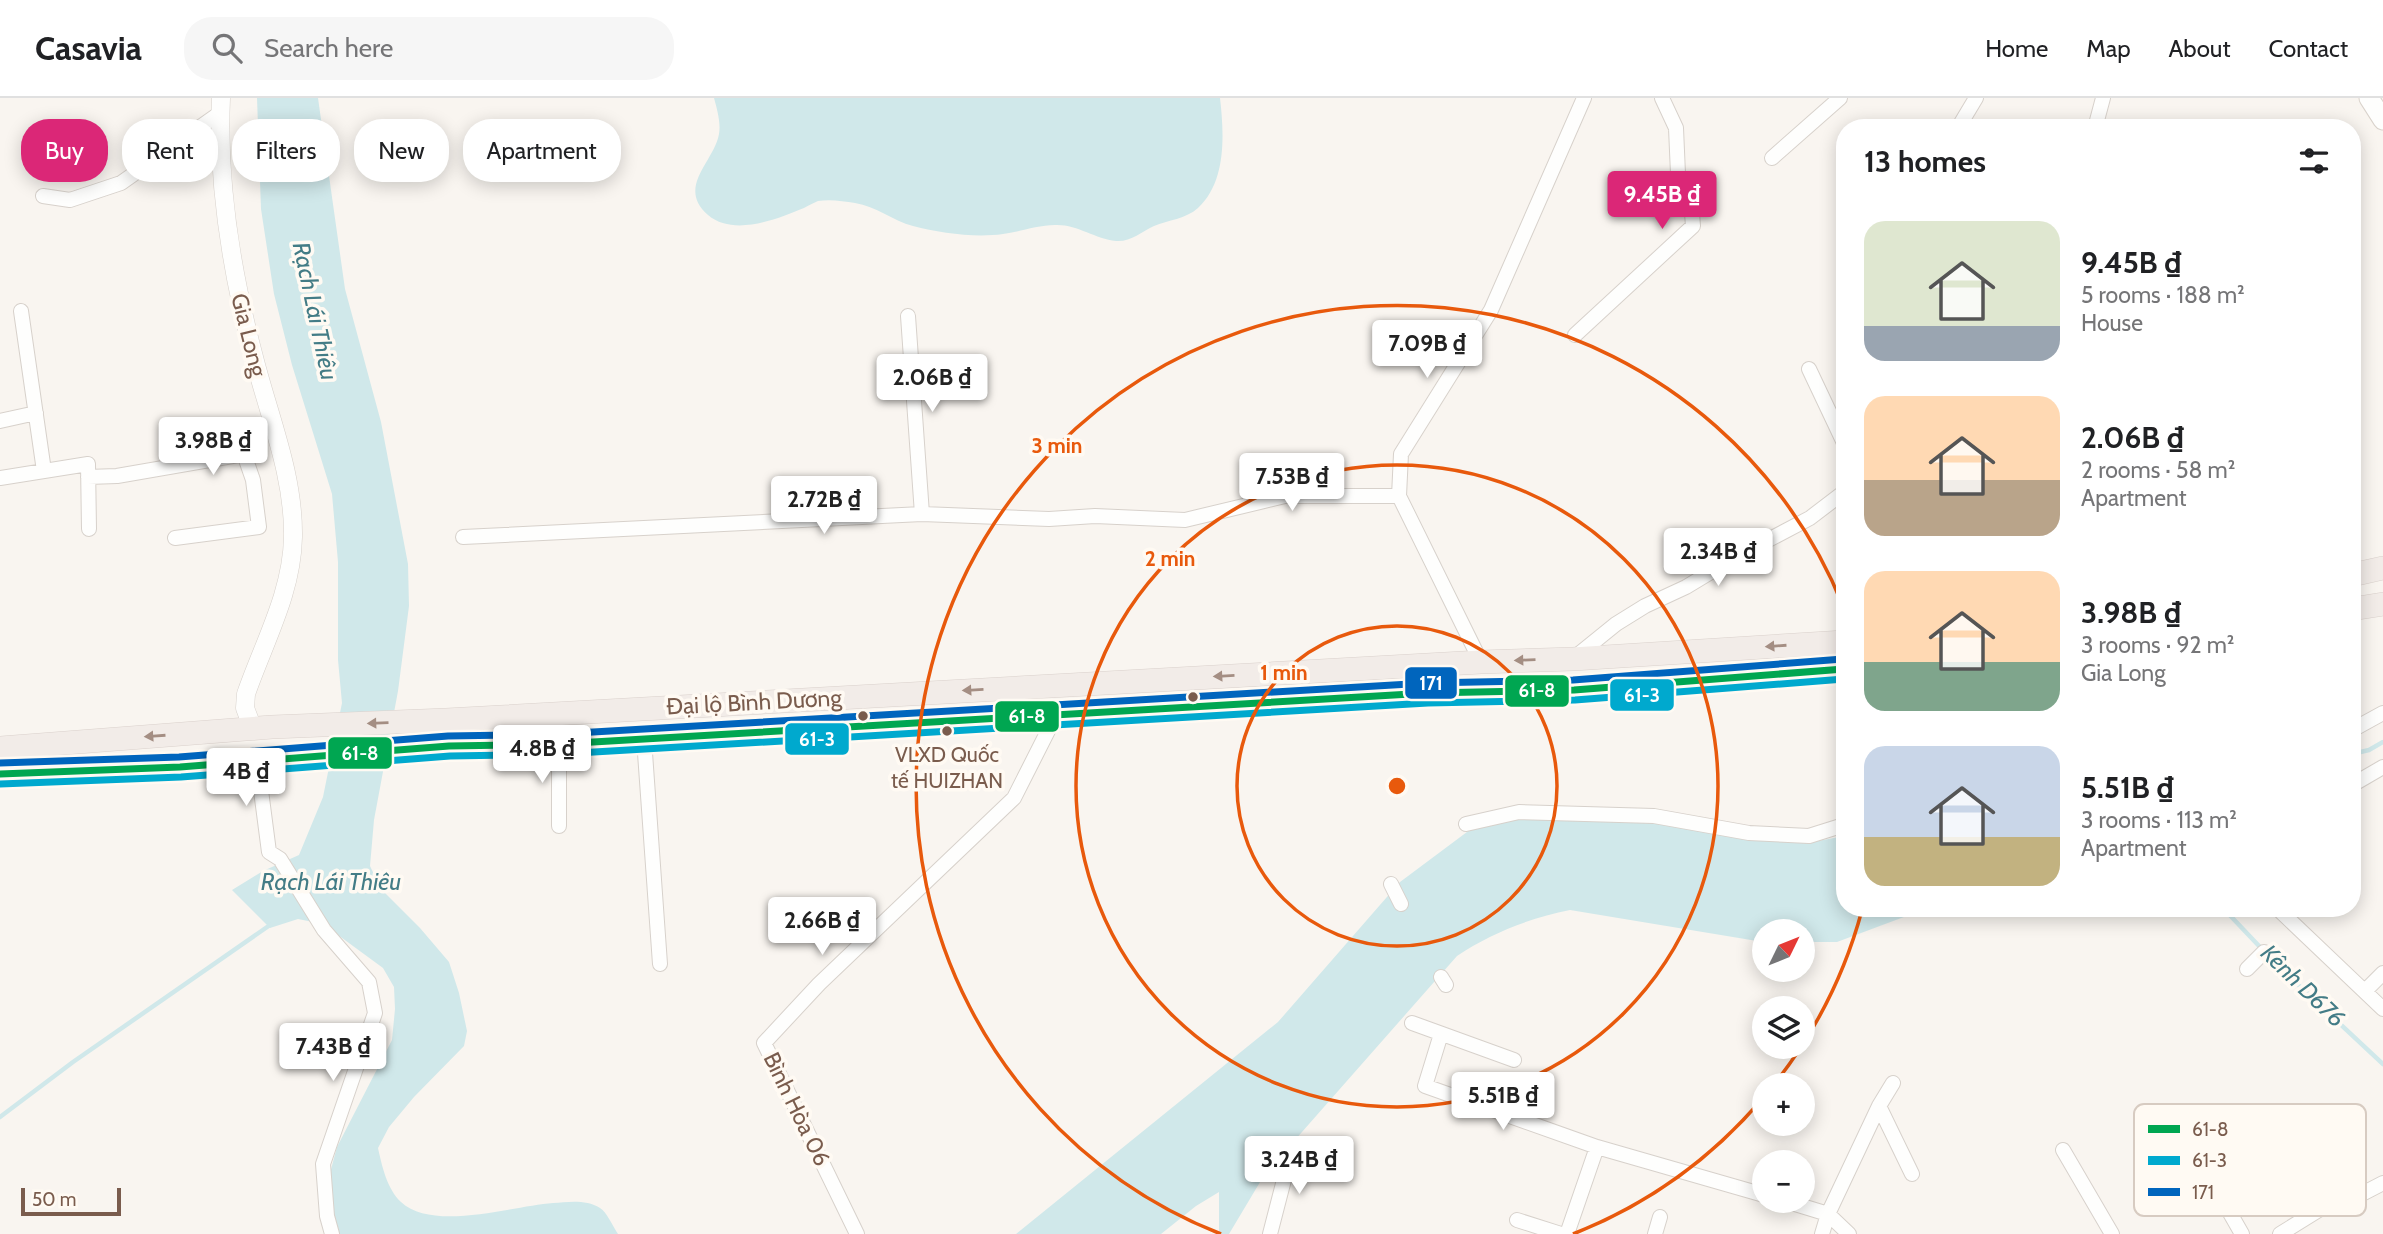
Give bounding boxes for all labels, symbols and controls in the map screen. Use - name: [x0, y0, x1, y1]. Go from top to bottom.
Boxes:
- search box: [184, 17, 674, 80]
- text: Casavia: [35, 28, 142, 68]
- icon: search: [208, 29, 246, 67]
- text: Search here: [264, 32, 393, 64]
- text: Home: [1985, 34, 2048, 63]
- text: Map: [2086, 34, 2131, 63]
- text: About: [2169, 34, 2231, 63]
- text: Contact: [2269, 34, 2348, 63]
- chip: Buy: [21, 119, 108, 182]
- chip: Rent: [122, 119, 218, 182]
- chip: Filters: [232, 119, 340, 182]
- chip: New: [354, 119, 449, 182]
- chip: Apartment: [463, 119, 621, 182]
- icon: filters: [2295, 142, 2333, 180]
- text: 13 homes: [1864, 143, 1986, 180]
- pin: 9.45B ₫: [1597, 172, 1727, 231]
- text: 9.45B ₫: [1624, 180, 1700, 208]
- water label: Rạch Lái Thiêu: [287, 239, 344, 383]
- text: 9.45B ₫: [2081, 244, 2181, 281]
- icon: home: [1920, 249, 2004, 333]
- text: 5 rooms · 188 m²: [2081, 281, 2245, 309]
- street label: Gia Long: [225, 291, 273, 380]
- text: House: [2081, 309, 2143, 337]
- pin: 7.09B ₫: [1362, 320, 1492, 380]
- text: 7.09B ₫: [1388, 329, 1466, 357]
- pin: 2.06B ₫: [867, 354, 997, 414]
- text: 2.06B ₫: [893, 363, 971, 391]
- pin: 3.98B ₫: [148, 418, 278, 477]
- text: 2.06B ₫: [2081, 419, 2184, 456]
- icon: home: [1920, 424, 2004, 508]
- text: 3.98B ₫: [175, 426, 251, 454]
- text: 3 min: [1032, 433, 1082, 458]
- pin: 7.53B ₫: [1227, 454, 1357, 513]
- text: 2 rooms · 58 m²: [2081, 456, 2235, 484]
- text: 7.53B ₫: [1255, 462, 1329, 490]
- pin: 2.72B ₫: [759, 476, 889, 536]
- text: Apartment: [2081, 484, 2186, 512]
- text: 2.72B ₫: [787, 485, 861, 513]
- pin: 2.34B ₫: [1653, 528, 1783, 588]
- text: 2.34B ₫: [1680, 537, 1756, 565]
- text: 2 min: [1145, 546, 1195, 571]
- text: 3.98B ₫: [2081, 594, 2181, 631]
- icon: home: [1920, 599, 2004, 683]
- text: 3 rooms · 92 m²: [2081, 631, 2235, 659]
- one-way arrow: [1765, 641, 1787, 652]
- one-way arrow: [1514, 655, 1536, 666]
- text: Gia Long: [2081, 659, 2166, 687]
- text: 1 min: [1260, 660, 1308, 685]
- line badge: 171: [1404, 666, 1458, 700]
- one-way arrow: [1213, 670, 1235, 681]
- text: 171: [1419, 672, 1443, 695]
- line badge: 61-8: [1504, 674, 1570, 708]
- line badge: 61-3: [1609, 678, 1675, 712]
- text: 61-8: [1518, 679, 1556, 702]
- street label: Đại lộ Bình Dương: [666, 683, 843, 721]
- one-way arrow: [961, 684, 983, 695]
- text: 61-3: [1624, 684, 1660, 707]
- unlabelled marker: [1186, 690, 1200, 704]
- line badge: 61-8: [994, 700, 1060, 733]
- text: 61-8: [1008, 705, 1046, 728]
- unlabelled marker: [856, 709, 870, 723]
- one-way arrow: [367, 717, 389, 728]
- line badge: 61-3: [784, 722, 850, 756]
- marker: VLXD Quốc tế HUIZHAN: [940, 724, 954, 738]
- pin: 4.8B ₫: [485, 726, 599, 785]
- text: 61-3: [799, 728, 835, 751]
- one-way arrow: [144, 731, 166, 742]
- text: 4.8B ₫: [509, 734, 575, 762]
- line badge: 61-8: [327, 736, 393, 770]
- text: 61-8: [341, 742, 379, 765]
- place label: VLXD Quốc tế HUIZHAN: [891, 742, 1003, 793]
- pin: 4B ₫: [205, 748, 287, 808]
- text: 4B ₫: [223, 757, 270, 785]
- text: 5.51B ₫: [2081, 769, 2174, 806]
- centre of rings: [1385, 774, 1409, 798]
- icon: home: [1920, 774, 2004, 858]
- text: 3 rooms · 113 m²: [2081, 806, 2237, 834]
- text: Apartment: [2081, 834, 2186, 862]
- water label: Rạch Lái Thiêu: [261, 867, 401, 896]
- pin: 2.66B ₫: [757, 898, 887, 957]
- text: 2.66B ₫: [784, 906, 860, 934]
- north arrow: [1752, 919, 1815, 982]
- map controls: [1752, 919, 1815, 1213]
- water label: Kênh D676: [2255, 938, 2352, 1033]
- button: layers: [1752, 996, 1815, 1059]
- pin: 7.43B ₫: [268, 1024, 398, 1083]
- text: 7.43B ₫: [295, 1032, 371, 1060]
- street label: Bình Hòa 06: [757, 1048, 837, 1170]
- pin: 5.51B ₫: [1438, 1072, 1568, 1132]
- button: +: [1752, 1073, 1815, 1136]
- text: 5.51B ₫: [1467, 1081, 1539, 1109]
- legend: [2134, 1104, 2366, 1216]
- text: 61-8: [2192, 1118, 2228, 1141]
- pin: 3.24B ₫: [1234, 1136, 1364, 1196]
- text: 3.24B ₫: [1261, 1145, 1337, 1173]
- text: 61-3: [2192, 1149, 2227, 1172]
- button: −: [1752, 1150, 1815, 1213]
- text: 171: [2192, 1181, 2214, 1204]
- scale bar: [21, 1185, 121, 1217]
- text: 50 m: [32, 1188, 76, 1211]

